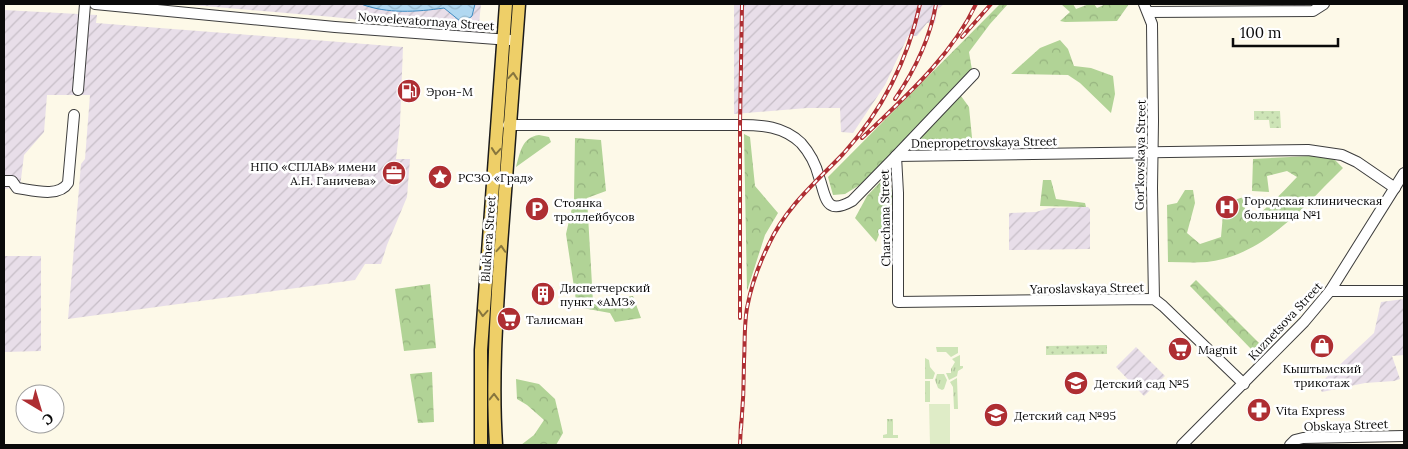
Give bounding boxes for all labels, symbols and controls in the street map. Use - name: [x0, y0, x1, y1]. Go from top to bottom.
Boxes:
- street label: Novoelevatornaya Street: [357, 9, 495, 33]
- scale bar: [1233, 15, 1338, 47]
- text: 100 m: [1240, 23, 1281, 42]
- one-way arrow: [507, 72, 518, 80]
- fuel station icon: Эрон-М: [396, 78, 422, 104]
- place label: Эрон-М: [426, 84, 473, 99]
- street label: Gor'kovskaya Street: [1132, 99, 1148, 211]
- street label: Dnepropetrovskaya Street: [911, 133, 1058, 151]
- one-way arrow: [491, 147, 502, 155]
- place label: НПО «СПЛАВ» имени А.Н. Ганичева»: [250, 159, 376, 188]
- office icon: НПО «СПЛАВ» имени А.Н. Ганичева»: [381, 160, 407, 186]
- place icon: РСЗО «Град»: [427, 164, 453, 190]
- street label: Charchana Street: [877, 169, 893, 267]
- place label: РСЗО «Град»: [458, 170, 533, 185]
- place label: Городская клиническая больница №1: [1244, 193, 1382, 222]
- hospital icon: Городская клиническая больница №1: [1214, 194, 1240, 220]
- street label: Blukhera Street: [478, 195, 499, 283]
- place label: Стоянка троллейбусов: [554, 195, 635, 224]
- parking icon: Стоянка троллейбусов: [524, 196, 550, 222]
- one-way arrow: [495, 245, 506, 253]
- street label: Yaroslavskaya Street: [1029, 279, 1144, 297]
- street label: Kuznetsova Street: [1245, 279, 1325, 363]
- place label: Диспетчерский пункт «АМЗ»: [560, 280, 650, 309]
- building icon: Диспетчерский пункт «АМЗ»: [530, 281, 556, 307]
- supermarket icon: Талисман: [496, 306, 522, 332]
- one-way arrow: [478, 309, 489, 317]
- place label: Талисман: [526, 312, 583, 327]
- shop icon: Кыштымский трикотаж: [1309, 333, 1335, 359]
- supermarket icon: Magnit: [1167, 336, 1193, 362]
- place label: Magnit: [1198, 342, 1238, 357]
- place label: Кыштымский трикотаж: [1283, 361, 1361, 390]
- school or university icon: Детский сад №5: [1063, 370, 1089, 396]
- place label: Детский сад №5: [1094, 376, 1189, 391]
- north arrow: [15, 384, 65, 434]
- one-way arrow: [489, 392, 500, 400]
- pharmacy icon: Vita Express: [1246, 397, 1272, 423]
- school or university icon: Детский сад №95: [983, 402, 1009, 428]
- place label: Vita Express: [1275, 403, 1345, 418]
- place label: Детский сад №95: [1014, 408, 1116, 423]
- text: С: [38, 409, 57, 430]
- street label: Obskaya Street: [1304, 416, 1389, 434]

